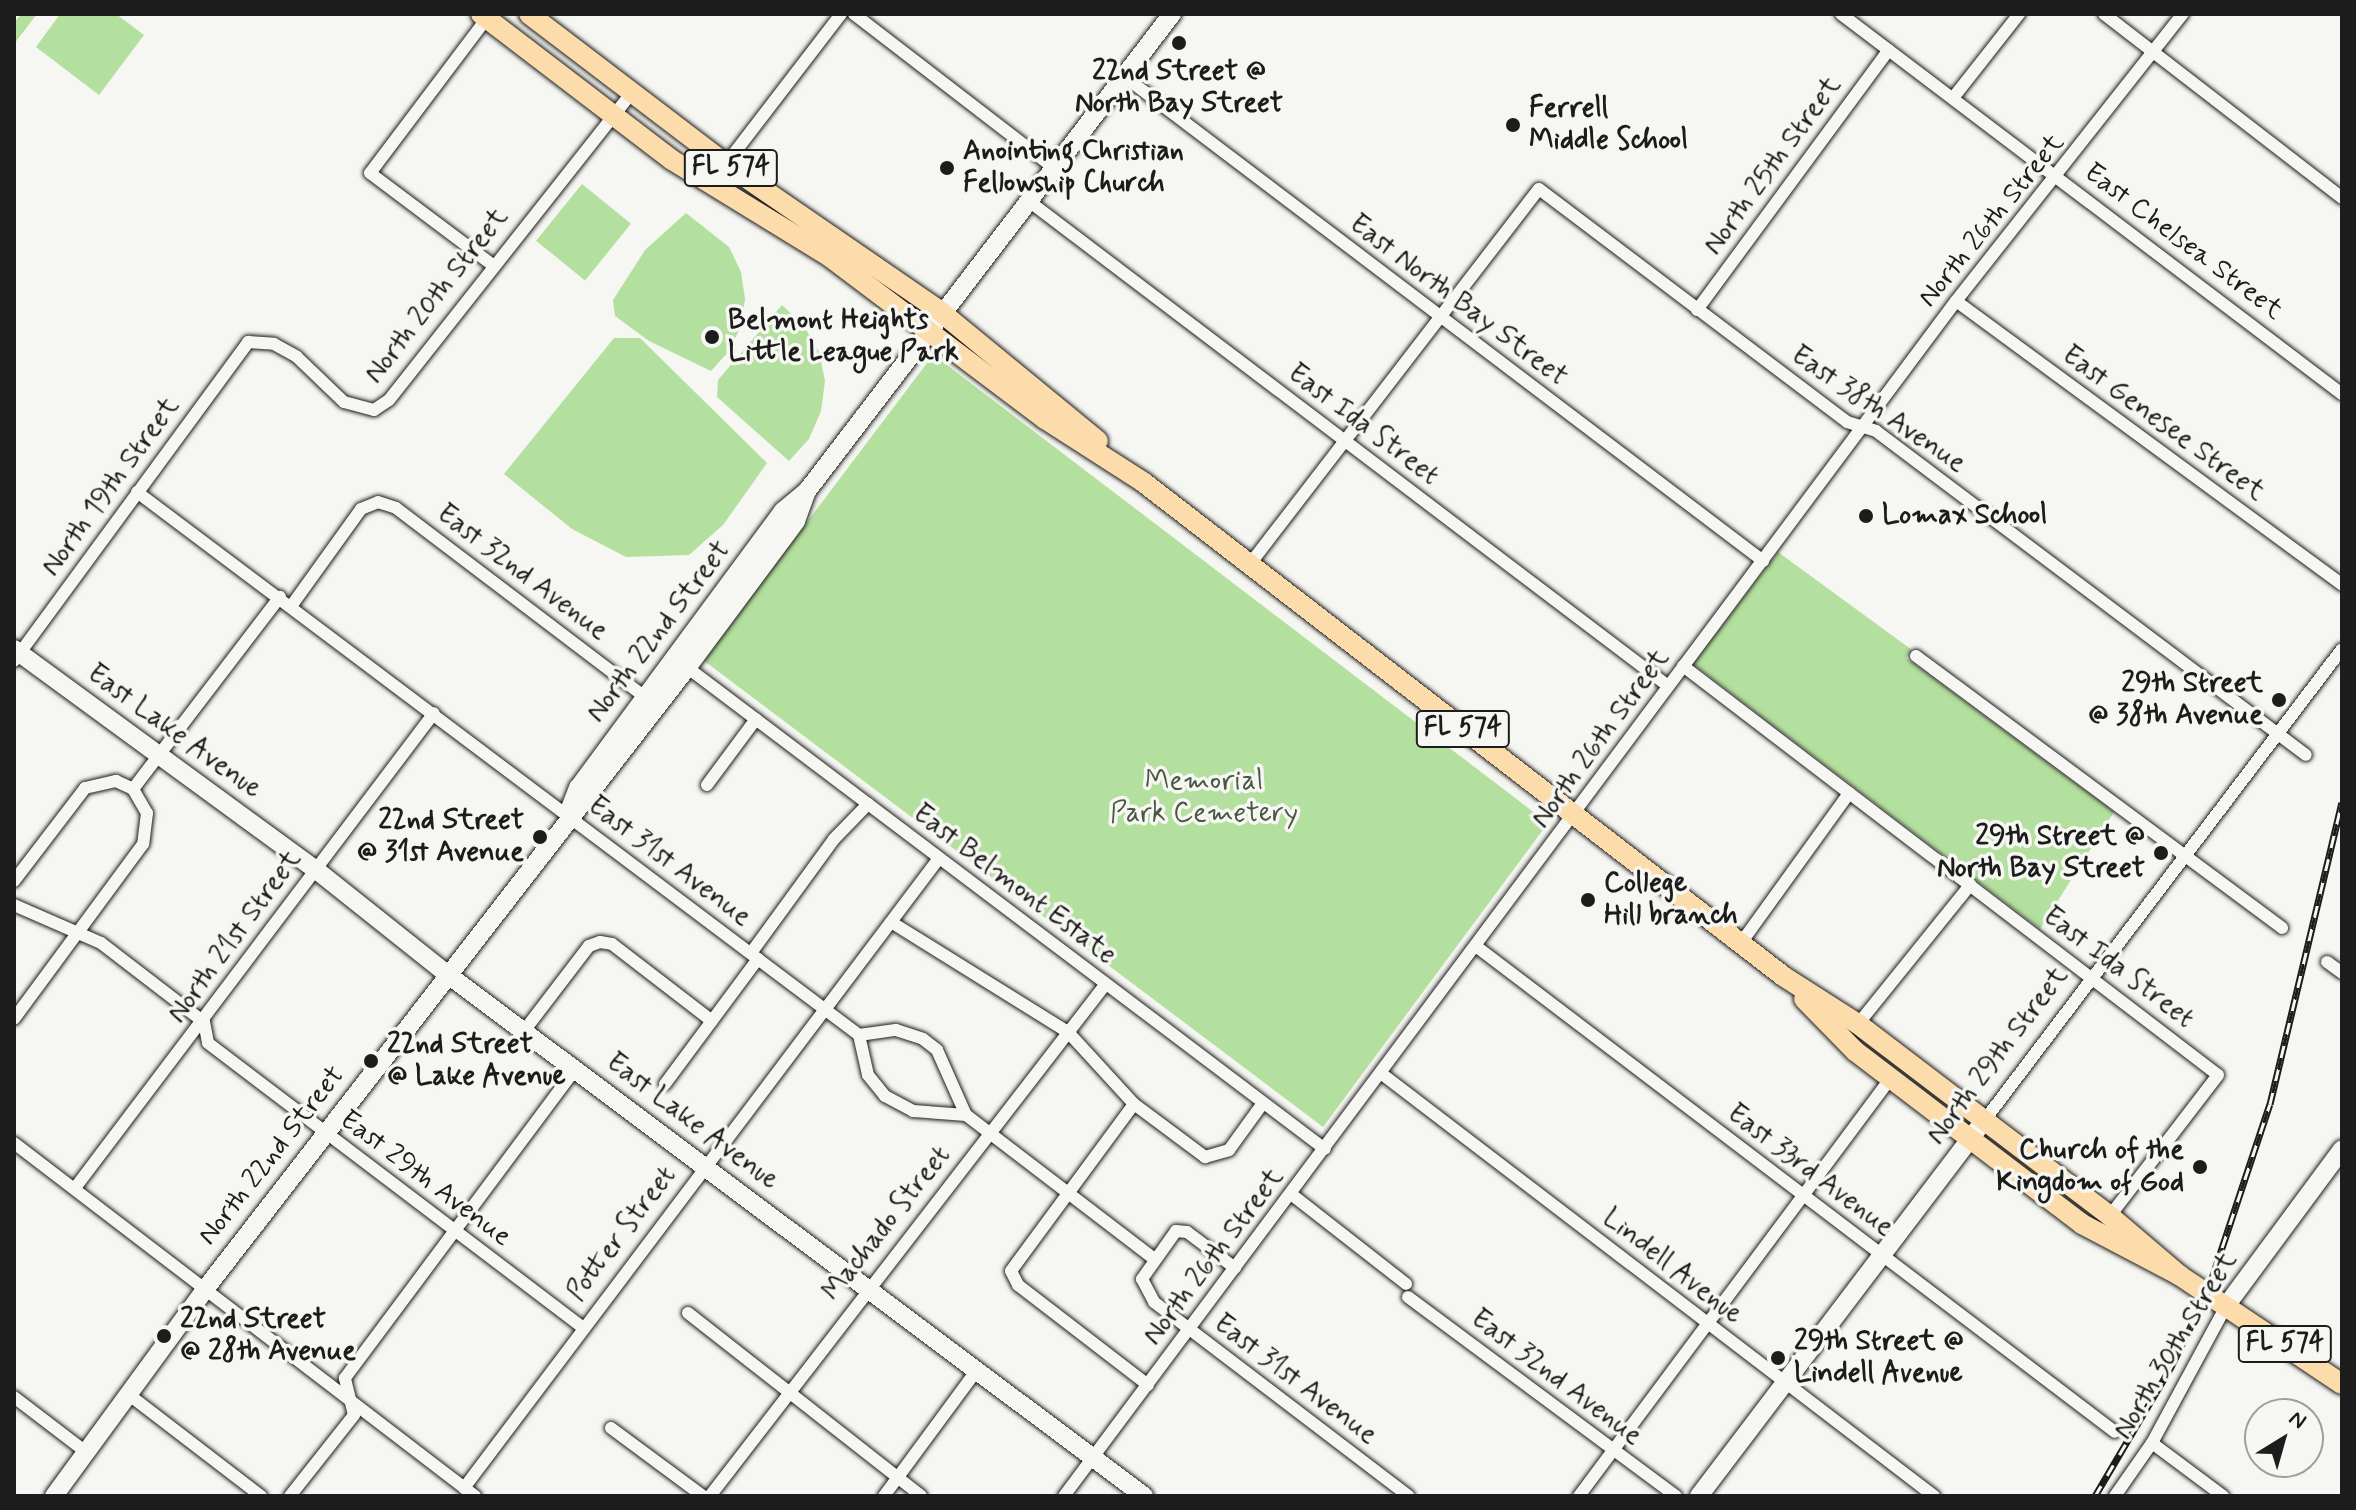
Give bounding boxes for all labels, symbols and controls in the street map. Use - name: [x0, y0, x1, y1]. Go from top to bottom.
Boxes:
- marker: 22nd Street @ North Bay Street: [1170, 34, 1188, 52]
- place label: 22nd Street @ North Bay Street: [1076, 55, 1282, 121]
- street label: North 25th Street: [1697, 70, 1849, 262]
- place label: Ferrell Middle School: [1529, 92, 1689, 158]
- marker: Ferrell Middle School: [1504, 116, 1522, 134]
- street label: North 26th Street: [1912, 128, 2072, 314]
- place label: Anointing Christian Fellowship Church: [963, 135, 1189, 201]
- road number: FL 574: [683, 146, 779, 190]
- street label: East Chelsea Street: [2077, 156, 2289, 328]
- marker: Anointing Christian Fellowship Church: [938, 159, 956, 177]
- street label: North 20th Street: [358, 202, 516, 390]
- street label: East North Bay Street: [1343, 208, 1573, 394]
- place label: Belmont Heights Little League Park: [728, 304, 959, 370]
- marker: Belmont Heights Little League Park: [703, 328, 721, 346]
- street label: East 38th Avenue: [1784, 339, 1972, 481]
- street label: East Genesee Street: [2055, 339, 2271, 509]
- street label: East Ida Street: [1279, 356, 1447, 494]
- street label: North 19th Street: [35, 391, 187, 583]
- street label: East 32nd Avenue: [429, 497, 615, 649]
- place label: Lomax School: [1882, 499, 2047, 533]
- marker: Lomax School: [1857, 507, 1875, 525]
- street label: North 22nd Street: [580, 535, 738, 729]
- street label: North 26th Street: [1525, 643, 1677, 835]
- street label: East Lake Avenue: [78, 656, 270, 808]
- place label: 29th Street @ 38th Avenue: [2088, 667, 2263, 733]
- marker: 29th Street @ 38th Avenue: [2270, 691, 2288, 709]
- road number: FL 574: [1415, 707, 1511, 751]
- park label: Memorial Park Cemetery: [1110, 765, 1298, 831]
- street label: East 31st Avenue: [581, 790, 757, 934]
- street label: East Belmont Estate: [905, 797, 1123, 973]
- place label: 22nd Street @ 31st Avenue: [357, 804, 524, 870]
- place label: 29th Street @ North Bay Street: [1938, 820, 2145, 886]
- marker: 22nd Street @ 31st Avenue: [531, 828, 549, 846]
- street label: North 21st Street: [161, 844, 309, 1030]
- marker: 29th Street @ North Bay Street: [2152, 844, 2170, 862]
- place label: College Hill branch: [1604, 867, 1738, 933]
- marker: College Hill branch: [1579, 891, 1597, 909]
- street label: East Ida Street: [2034, 899, 2202, 1037]
- street label: North 29th Street: [1920, 960, 2076, 1152]
- place label: 22nd Street @ Lake Avenue: [387, 1028, 570, 1094]
- street label: East Lake Avenue: [597, 1045, 787, 1199]
- marker: 22nd Street @ Lake Avenue: [362, 1052, 380, 1070]
- street label: North 22nd Street: [192, 1060, 352, 1252]
- street label: East 33rd Avenue: [1719, 1097, 1901, 1245]
- street label: East 29th Avenue: [333, 1104, 517, 1254]
- place label: Church of the Kingdom of God: [1994, 1134, 2184, 1200]
- street label: Machado Street: [814, 1138, 960, 1310]
- street label: Potter Street: [559, 1158, 685, 1310]
- marker: Church of the Kingdom of God: [2191, 1158, 2209, 1176]
- street label: North 26th Street: [1136, 1162, 1292, 1352]
- street label: Lindell Avenue: [1592, 1200, 1752, 1334]
- street label: North 30th Street: [2107, 1246, 2245, 1446]
- street label: East 32nd Avenue: [1463, 1302, 1649, 1454]
- place label: 22nd Street @ 28th Avenue: [180, 1303, 356, 1369]
- street label: East 31st Avenue: [1207, 1308, 1383, 1452]
- road number: FL 574: [2237, 1322, 2333, 1366]
- place label: 29th Street @ Lindell Avenue: [1794, 1325, 1970, 1391]
- marker: 22nd Street @ 28th Avenue: [155, 1327, 173, 1345]
- marker: 29th Street @ Lindell Avenue: [1769, 1349, 1787, 1367]
- north arrow: [2244, 1398, 2324, 1478]
- text: N: [2283, 1405, 2312, 1436]

